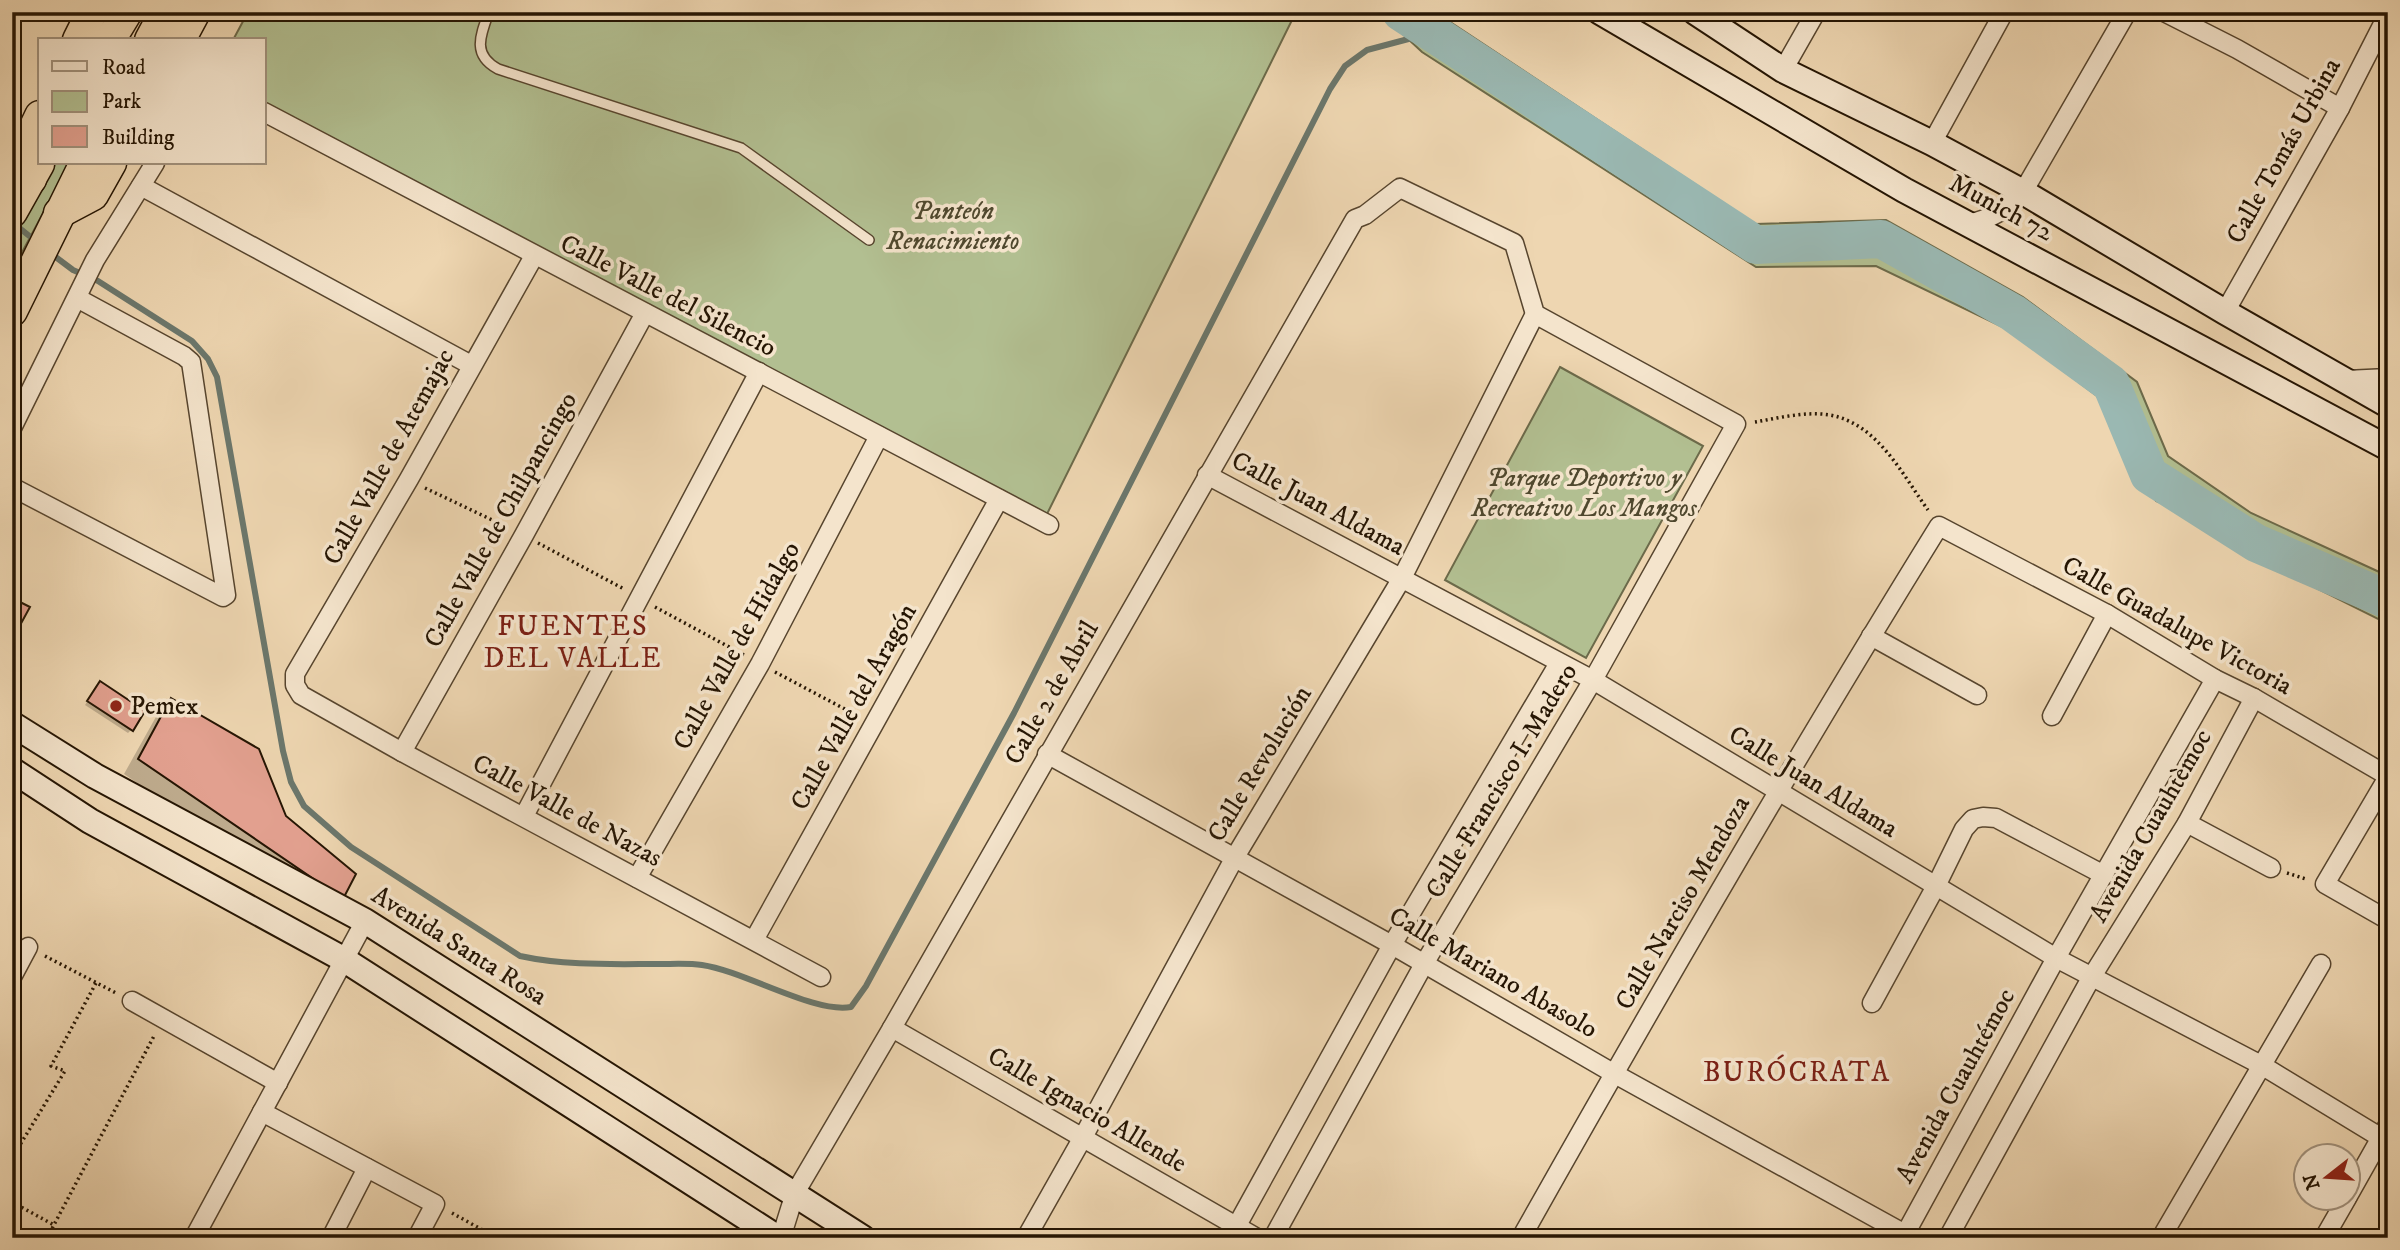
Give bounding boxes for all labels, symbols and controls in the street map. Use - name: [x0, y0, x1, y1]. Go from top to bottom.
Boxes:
- legend: [38, 38, 266, 164]
- street label: Calle Tomás Urbina: [2219, 52, 2349, 250]
- text: Road: [102, 55, 146, 81]
- text: Park: [102, 89, 142, 115]
- text: Building: [102, 125, 175, 151]
- street label: Munich 72: [1943, 167, 2059, 249]
- park label: Panteón Renacimiento: [886, 195, 1019, 258]
- street label: Calle Valle del Silencio: [555, 227, 781, 365]
- street label: Calle Valle de Atemajac: [316, 343, 462, 571]
- street label: Calle Valle de Chilpancingo: [417, 386, 585, 654]
- street label: Calle Juan Aldama: [1226, 444, 1410, 564]
- park label: Parque Deportivo y Recreativo Los Mangos: [1470, 462, 1698, 525]
- street label: Calle Valle de Hidalgo: [666, 536, 808, 756]
- street label: Calle Guadalupe Victoria: [2056, 549, 2298, 703]
- street label: Calle Valle del Aragón: [784, 598, 925, 816]
- district label: FUENTES DEL VALLE: [483, 609, 663, 676]
- street label: Calle 2 de Abril: [998, 615, 1107, 771]
- street label: Calle Francisco I. Madero: [1419, 657, 1585, 905]
- street label: Calle Revolución: [1200, 680, 1320, 848]
- place label: Pemex: [130, 690, 199, 723]
- marker: Pemex: [108, 698, 124, 714]
- street label: Calle Juan Aldama: [1722, 718, 1904, 846]
- street label: Avenida Cuauhtèmoc: [2082, 724, 2220, 928]
- street label: Calle Valle de Nazas: [467, 747, 667, 875]
- street label: Calle Narciso Mendoza: [1608, 790, 1758, 1016]
- street label: Avenida Santa Rosa: [365, 879, 553, 1013]
- street label: Calle Mariano Abasolo: [1383, 900, 1603, 1046]
- street label: Avenida Cuauhtémoc: [1889, 983, 2023, 1189]
- street label: Calle Ignacio Allende: [982, 1040, 1192, 1180]
- district label: BURÓCRATA: [1703, 1054, 1891, 1090]
- north arrow: [2292, 1142, 2362, 1212]
- text: N: [2299, 1170, 2325, 1192]

